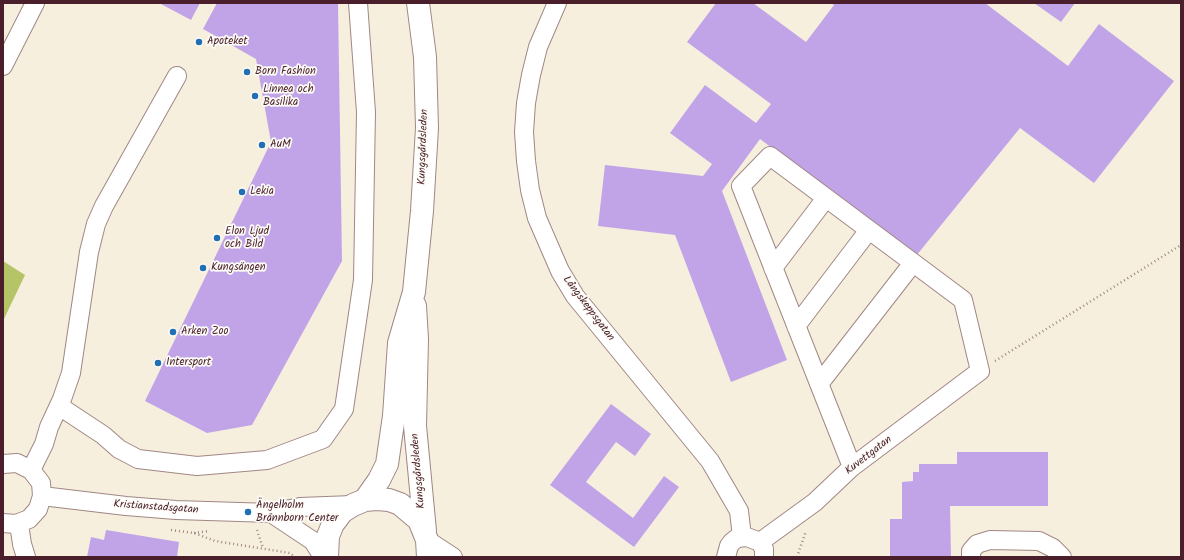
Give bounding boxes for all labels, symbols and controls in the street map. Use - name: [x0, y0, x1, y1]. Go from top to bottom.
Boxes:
- place label: Apoteket: [207, 35, 248, 49]
- marker: Apoteket: [194, 37, 204, 47]
- place label: Born Fashion: [255, 65, 316, 79]
- marker: Born Fashion: [242, 67, 252, 77]
- place label: Linnea och Basilika: [263, 83, 314, 109]
- marker: Linnea och Basilika: [250, 91, 260, 101]
- street label: Kungsgårdsleden: [416, 109, 432, 185]
- place label: AuM: [270, 138, 291, 152]
- marker: AuM: [257, 140, 267, 150]
- place label: Lekia: [250, 185, 274, 199]
- marker: Lekia: [237, 187, 247, 197]
- place label: Elon Ljud och Bild: [225, 225, 269, 251]
- marker: Elon Ljud och Bild: [212, 233, 222, 243]
- place label: Kungsängen: [211, 261, 266, 275]
- marker: Kungsängen: [198, 263, 208, 273]
- street label: Långskeppsgatan: [559, 274, 617, 344]
- place label: Arken Zoo: [181, 325, 228, 339]
- marker: Arken Zoo: [168, 327, 178, 337]
- place label: Intersport: [166, 356, 211, 370]
- marker: Intersport: [153, 358, 163, 368]
- street label: Kungsgårdsleden: [409, 433, 429, 509]
- street label: Kuvettgatan: [843, 434, 895, 478]
- street label: Kristianstadsgatan: [113, 498, 199, 518]
- place label: Ängelholm Brännborn Center: [256, 499, 338, 525]
- marker: Ängelholm Brännborn Center: [243, 507, 253, 517]

